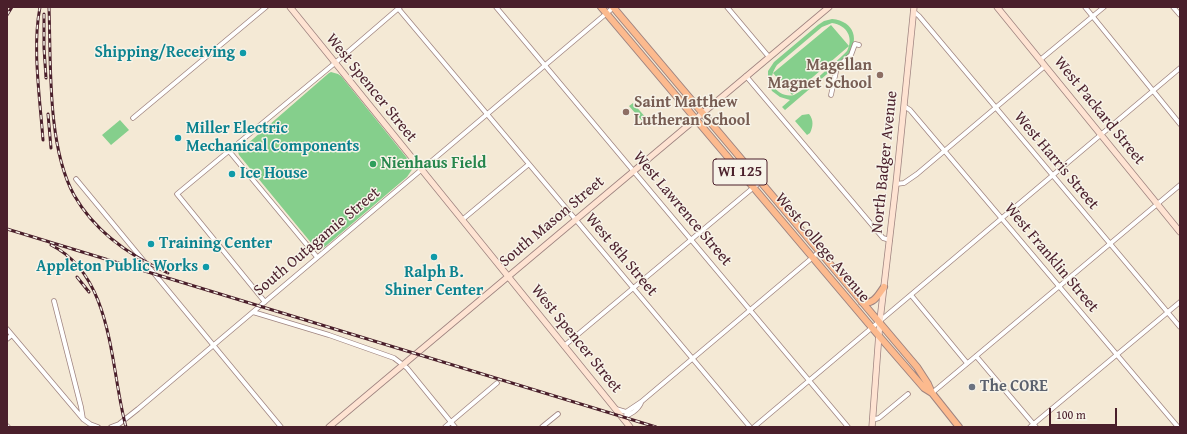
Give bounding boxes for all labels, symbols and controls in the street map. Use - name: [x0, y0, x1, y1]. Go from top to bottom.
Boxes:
- street label: West Spencer Street: [321, 30, 421, 146]
- place label: Shipping/Receiving: [94, 43, 235, 63]
- marker: Shipping/Receiving: [238, 48, 248, 58]
- street label: West Packard Street: [1049, 53, 1149, 169]
- place label: Magellan Magnet School: [768, 56, 872, 94]
- marker: Magellan Magnet School: [875, 70, 885, 80]
- street label: North Badger Avenue: [868, 90, 902, 234]
- place label: Saint Matthew Lutheran School: [634, 93, 750, 131]
- marker: Saint Matthew Lutheran School: [621, 107, 631, 117]
- street label: West Harris Street: [1009, 108, 1103, 214]
- place label: Miller Electric Mechanical Components: [186, 119, 359, 157]
- marker: Miller Electric Mechanical Components: [173, 133, 183, 143]
- street label: West Lawrence Street: [628, 148, 736, 270]
- place label: Nienhaus Field: [381, 154, 486, 174]
- marker: Nienhaus Field: [368, 159, 378, 169]
- road number: WI 125: [713, 159, 767, 185]
- place label: Ice House: [240, 164, 308, 184]
- marker: Ice House: [227, 169, 237, 179]
- street label: South Mason Street: [496, 173, 608, 271]
- street label: South Outagamie Street: [250, 184, 384, 300]
- street label: West College Avenue: [770, 189, 874, 307]
- street label: West Franklin Street: [1000, 199, 1102, 317]
- street label: West 8th Street: [581, 210, 661, 300]
- place label: Training Center: [159, 234, 272, 254]
- marker: Training Center: [146, 239, 156, 249]
- marker: Ralph B. Shiner Center: [429, 252, 439, 262]
- place label: Appleton Public Works: [36, 257, 198, 277]
- marker: Appleton Public Works: [201, 262, 211, 272]
- place label: Ralph B. Shiner Center: [385, 263, 483, 301]
- street label: West Spencer Street: [526, 281, 626, 397]
- place label: The CORE: [980, 377, 1048, 397]
- marker: The CORE: [967, 382, 977, 392]
- scale bar: [1051, 400, 1119, 426]
- text: 100 m: [1056, 406, 1086, 423]

